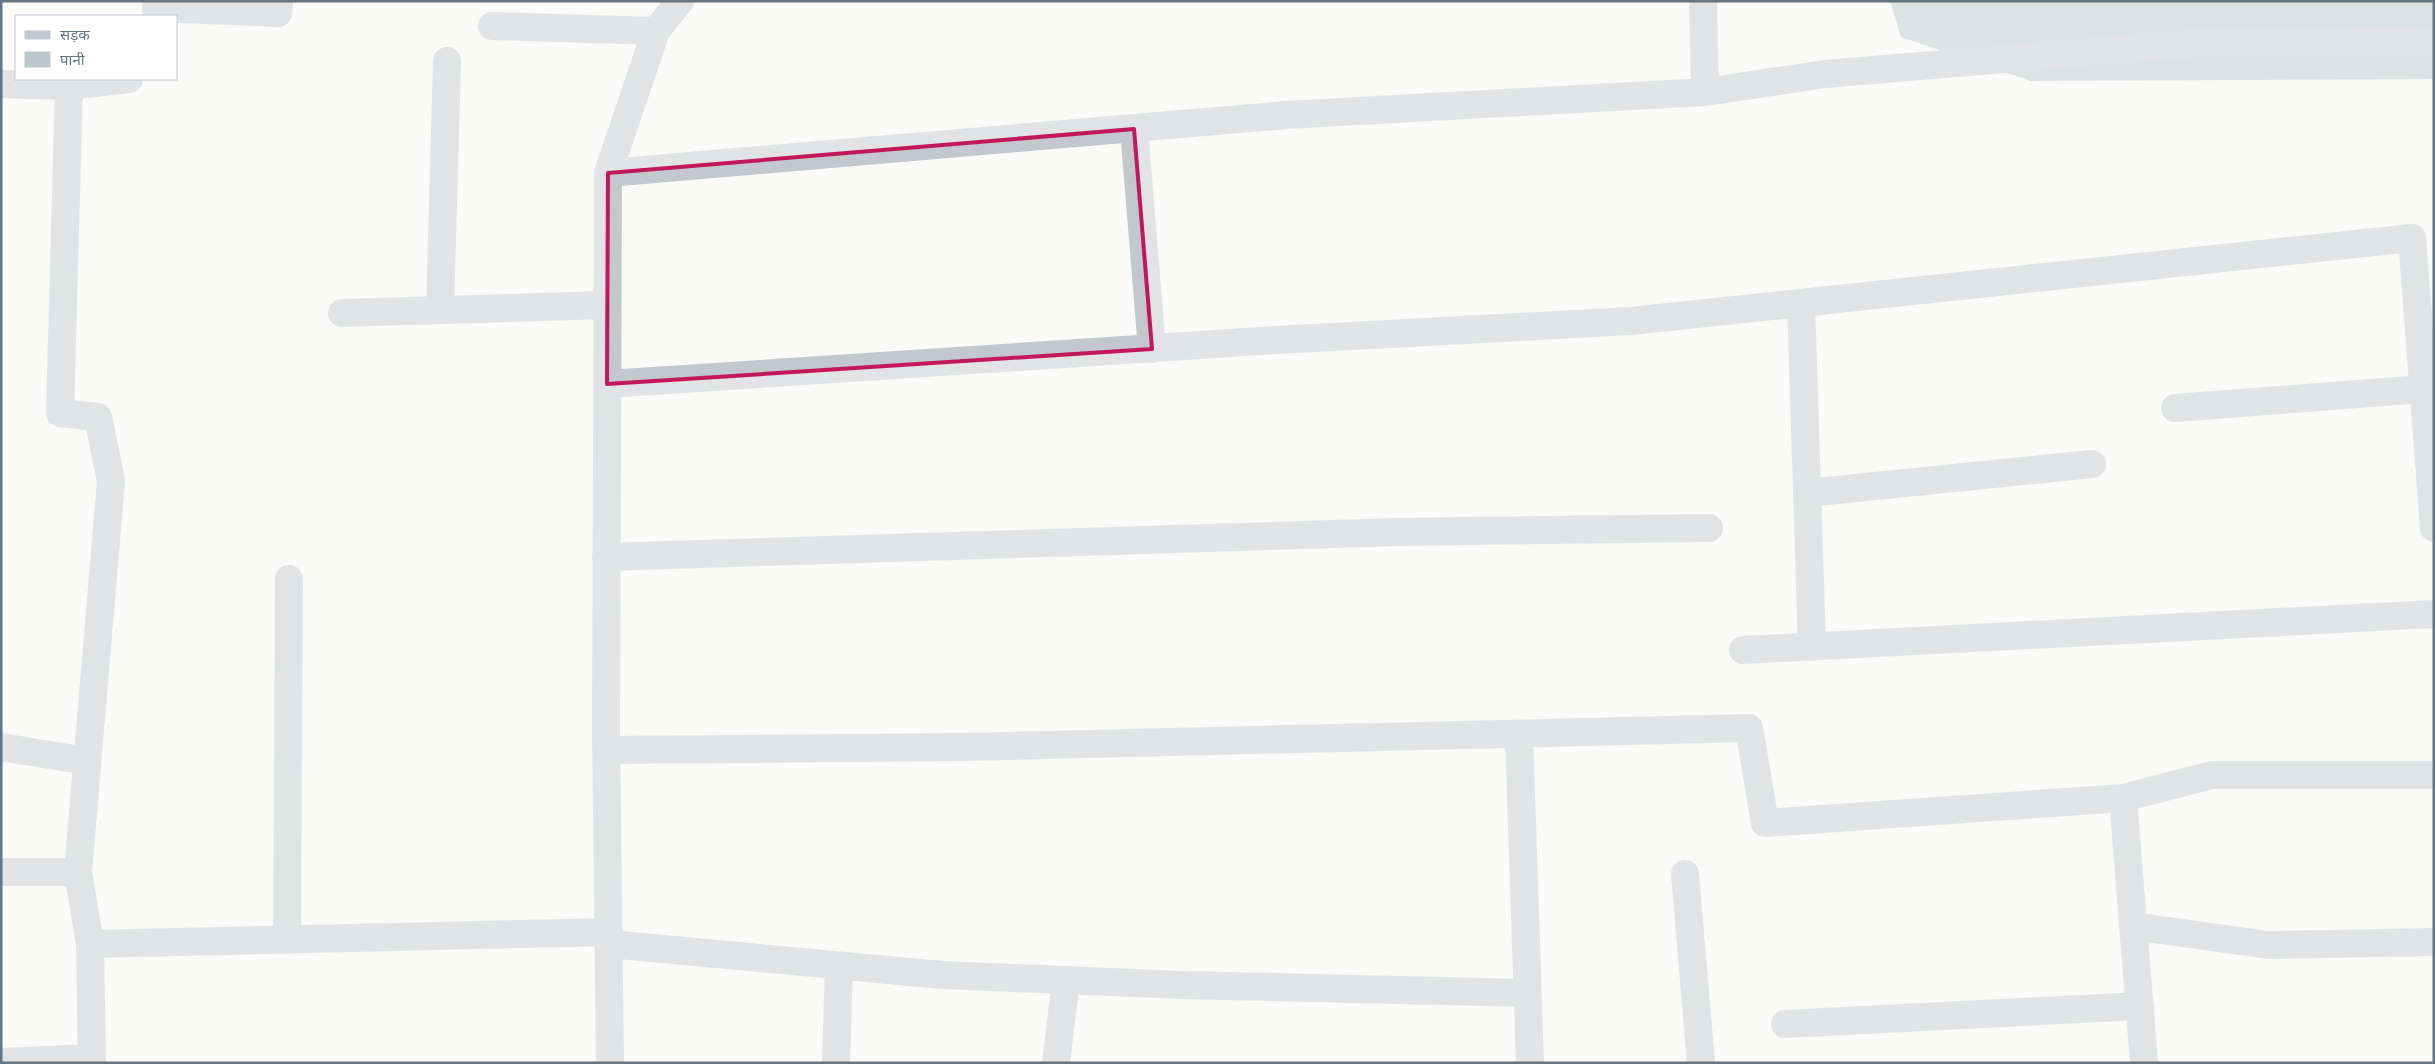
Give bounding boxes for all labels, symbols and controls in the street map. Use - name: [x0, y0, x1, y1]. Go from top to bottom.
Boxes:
- legend: [15, 15, 178, 80]
- text: सड़क: [60, 24, 90, 46]
- text: पानी: [60, 49, 86, 71]

